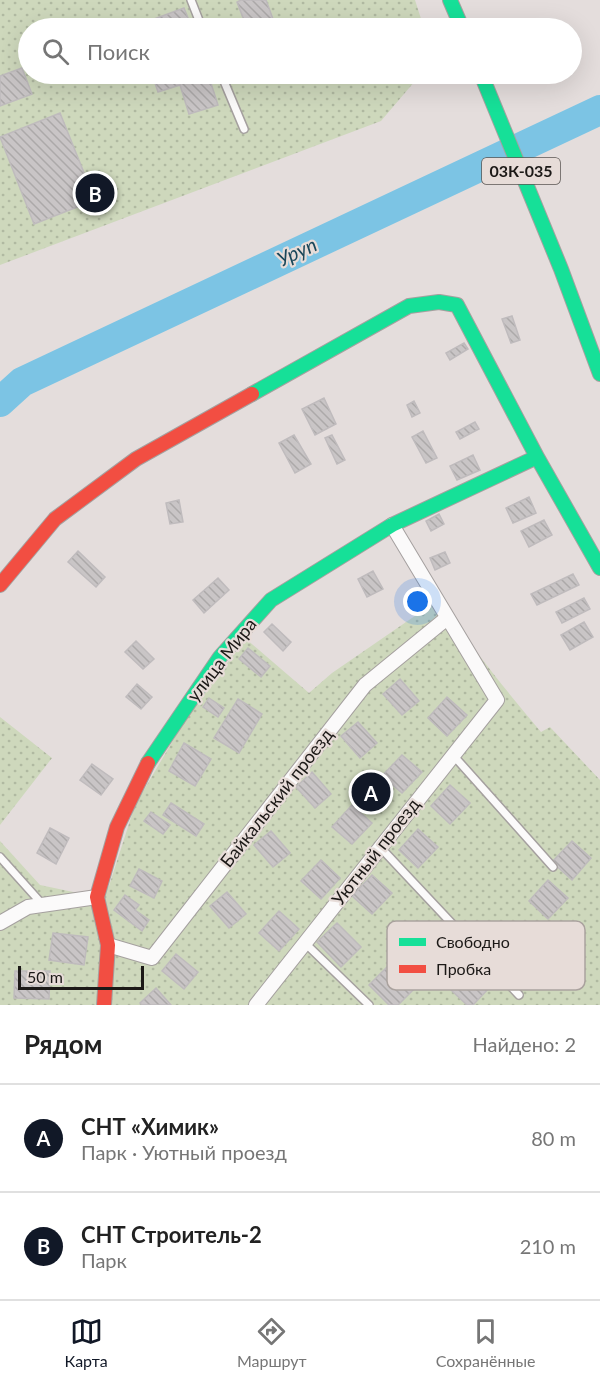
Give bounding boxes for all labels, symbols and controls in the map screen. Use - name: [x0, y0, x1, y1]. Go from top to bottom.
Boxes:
- search box: [18, 18, 582, 84]
- icon: search: [39, 35, 72, 68]
- text: Поиск: [87, 38, 150, 65]
- road number: 03К-035: [482, 158, 560, 184]
- pin: B: [76, 170, 115, 216]
- water label: Уруп: [273, 232, 320, 271]
- your location: [403, 587, 432, 616]
- street label: улица Мира: [182, 613, 261, 705]
- street label: Байкальский проезд: [215, 724, 337, 871]
- pin: A: [352, 770, 391, 814]
- street label: Уютный проезд: [327, 793, 424, 909]
- legend: [387, 921, 585, 990]
- text: Свободно: [436, 932, 510, 951]
- text: Пробка: [436, 959, 491, 978]
- scale bar: [18, 963, 144, 990]
- text: 50 m: [27, 967, 63, 986]
- text: Рядом: [24, 1028, 102, 1060]
- text: Найдено: 2: [473, 1032, 576, 1056]
- text: СНТ «Химик»: [81, 1113, 219, 1140]
- text: A: [37, 1126, 50, 1150]
- text: 80 m: [531, 1126, 576, 1150]
- text: Парк · Уютный проезд: [81, 1140, 287, 1164]
- text: СНТ Строитель-2: [81, 1221, 262, 1248]
- text: B: [37, 1234, 50, 1258]
- text: 210 m: [520, 1234, 576, 1258]
- text: Парк: [81, 1248, 127, 1272]
- tab: Карта: [65, 1315, 108, 1370]
- tab: Маршрут: [237, 1315, 307, 1370]
- tab: Сохранённые: [436, 1315, 535, 1370]

